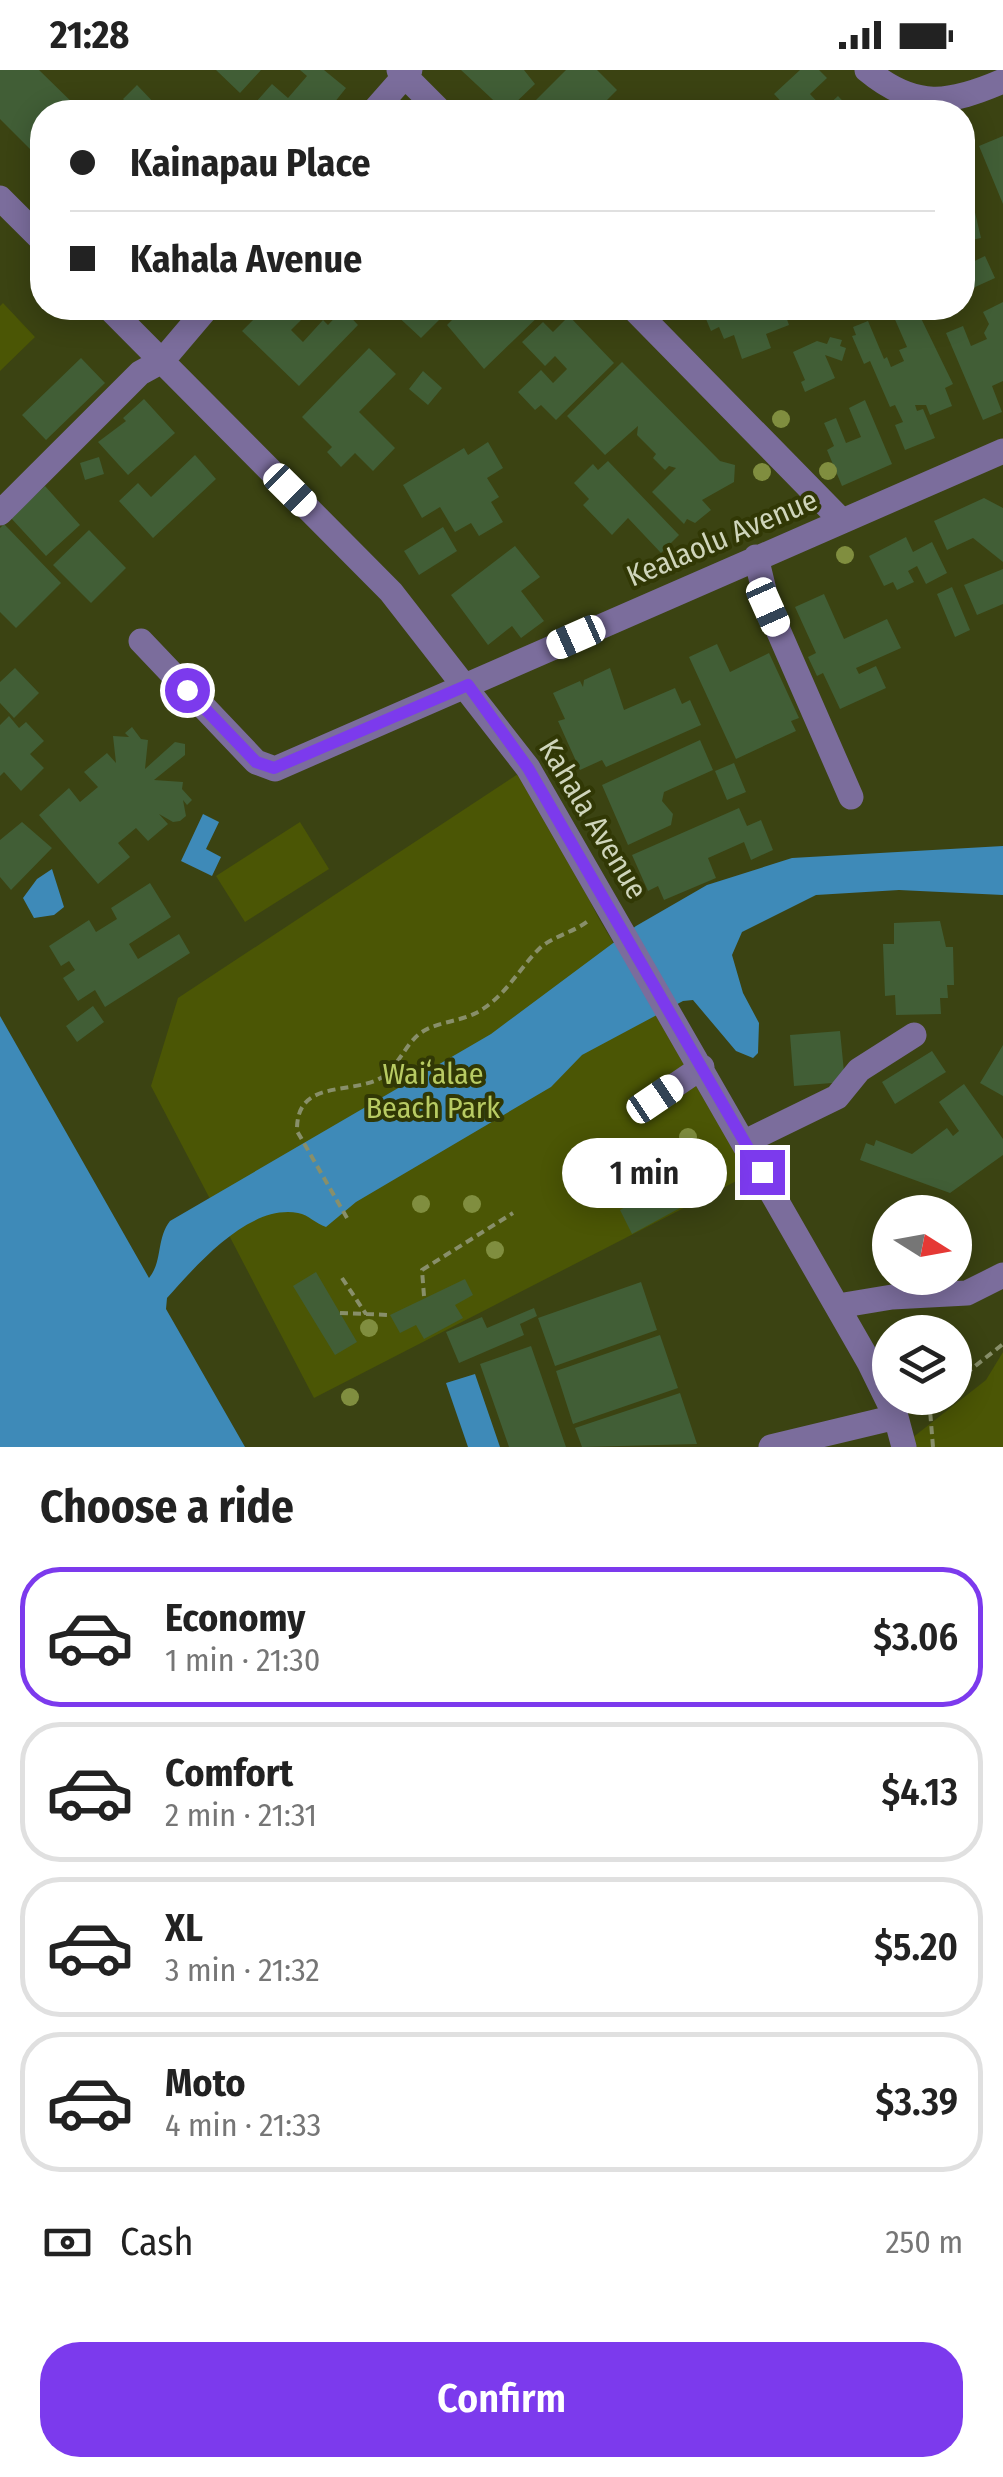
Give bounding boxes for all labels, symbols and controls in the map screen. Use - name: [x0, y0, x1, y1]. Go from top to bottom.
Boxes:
- text: 21:28: [50, 12, 129, 58]
- text: Kainapau Place: [130, 140, 371, 186]
- text: Kahala Avenue: [130, 236, 362, 282]
- car: [258, 458, 322, 522]
- street label: Kealaolu Avenue: [621, 482, 823, 594]
- car: [742, 573, 794, 641]
- car: [542, 611, 610, 663]
- route start: [165, 668, 210, 713]
- street label: Kahala Avenue: [531, 732, 655, 906]
- park label: Waiʻalae Beach Park: [366, 1056, 500, 1126]
- car: [622, 1070, 688, 1128]
- callout: 1 min: [562, 1137, 727, 1207]
- route end: [740, 1150, 785, 1195]
- text: 1 min: [610, 1154, 679, 1192]
- north arrow: [872, 1195, 972, 1295]
- map controls: [872, 1195, 972, 1415]
- button: layers: [872, 1315, 972, 1415]
- text: Choose a ride: [40, 1480, 294, 1534]
- icon: car: [45, 1592, 135, 1682]
- text: Economy: [165, 1595, 305, 1641]
- text: $3.06: [873, 1614, 958, 1660]
- text: 1 min · 21:30: [165, 1641, 320, 1679]
- icon: car: [45, 1747, 135, 1837]
- text: Comfort: [165, 1750, 293, 1796]
- text: $4.13: [882, 1769, 958, 1815]
- text: 2 min · 21:31: [165, 1796, 317, 1834]
- icon: car: [45, 1902, 135, 1992]
- text: XL: [165, 1905, 203, 1951]
- text: $5.20: [874, 1924, 958, 1970]
- text: 3 min · 21:32: [165, 1951, 320, 1989]
- icon: car: [45, 2057, 135, 2147]
- text: Moto: [165, 2060, 246, 2106]
- text: $3.39: [876, 2079, 958, 2125]
- text: 4 min · 21:33: [165, 2106, 321, 2144]
- icon: cash: [40, 2215, 95, 2270]
- text: Cash: [120, 2219, 194, 2265]
- text: 250 m: [885, 2223, 963, 2261]
- button: Confirm: [40, 2342, 963, 2457]

